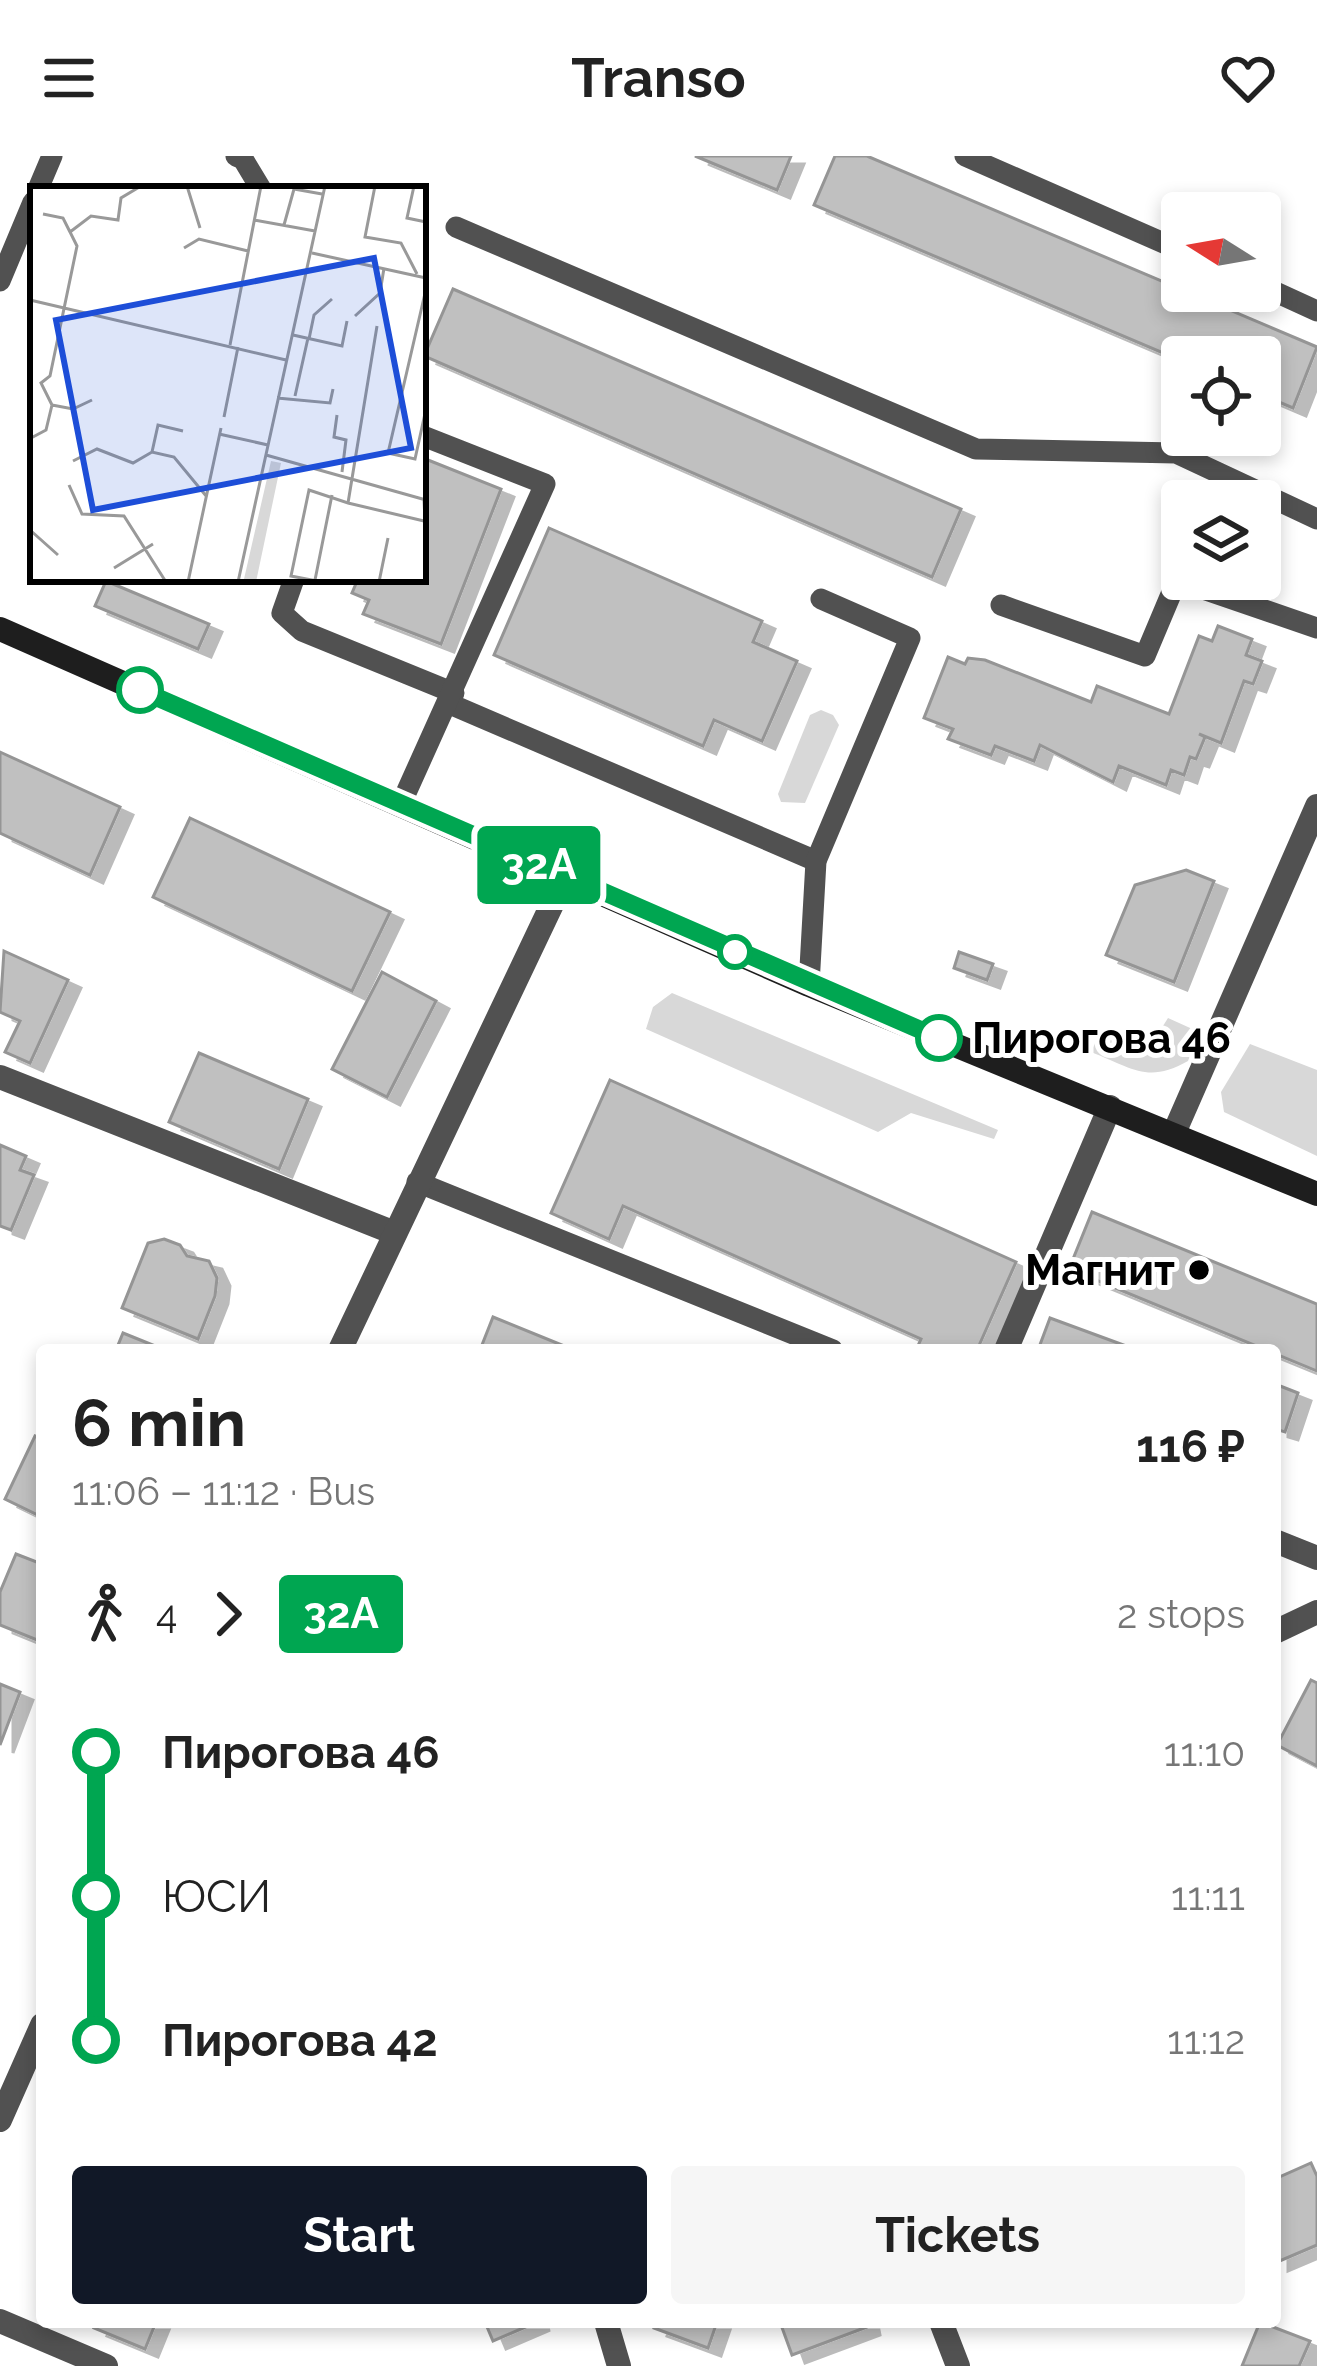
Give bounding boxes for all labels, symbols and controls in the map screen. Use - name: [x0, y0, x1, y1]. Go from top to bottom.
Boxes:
- icon: menu: [36, 45, 102, 111]
- icon: heart: [1215, 45, 1281, 111]
- text: Transo: [571, 46, 746, 110]
- inset map: [30, 186, 426, 582]
- north arrow: [1161, 192, 1281, 312]
- map controls: [1161, 192, 1281, 600]
- button: locate: [1161, 336, 1281, 456]
- button: layers: [1161, 480, 1281, 600]
- unlabelled marker: [118, 668, 162, 712]
- line badge: 32A: [470, 826, 608, 904]
- text: 32A: [501, 840, 577, 889]
- unlabelled marker: [719, 936, 751, 968]
- place label: Пирогова 46: [972, 1014, 1231, 1063]
- marker: Пирогова 46: [917, 1016, 961, 1060]
- place label: Магнит: [1025, 1246, 1175, 1295]
- marker: Магнит: [1186, 1257, 1212, 1283]
- text: 6 min: [72, 1384, 246, 1461]
- text: 116 ₽: [1136, 1420, 1245, 1473]
- text: 11:06 – 11:12 · Bus: [72, 1468, 375, 1514]
- icon: walk: [72, 1581, 138, 1647]
- icon: forward: [195, 1581, 261, 1647]
- text: 32A: [303, 1589, 379, 1638]
- text: 4: [156, 1591, 177, 1637]
- text: 2 stops: [1117, 1591, 1245, 1637]
- text: Пирогова 46: [162, 1726, 440, 1779]
- text: 11:10: [1164, 1729, 1245, 1775]
- text: ЮСИ: [162, 1870, 271, 1923]
- text: 11:11: [1171, 1873, 1245, 1919]
- text: Пирогова 42: [162, 2014, 438, 2067]
- text: 11:12: [1167, 2017, 1245, 2063]
- button: Start: [72, 2166, 647, 2304]
- button: Tickets: [671, 2166, 1245, 2304]

